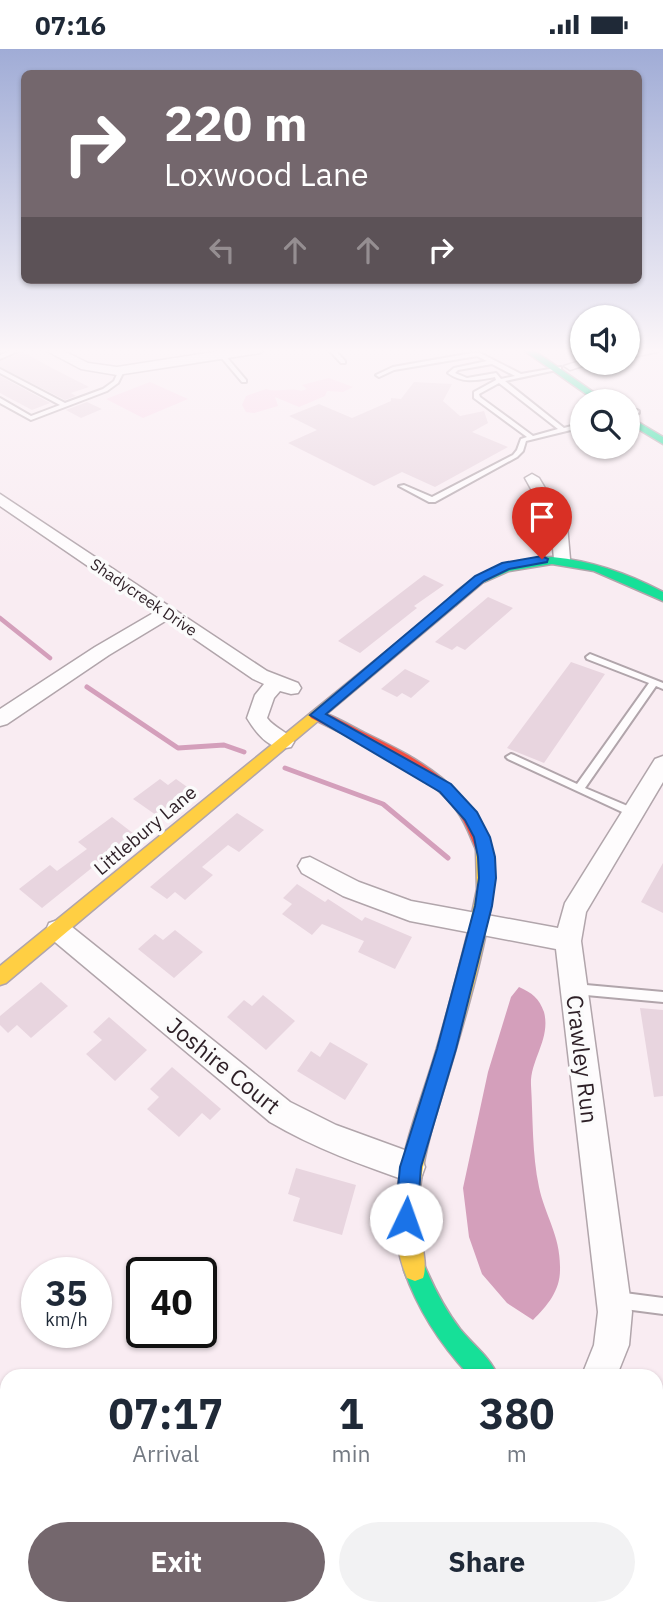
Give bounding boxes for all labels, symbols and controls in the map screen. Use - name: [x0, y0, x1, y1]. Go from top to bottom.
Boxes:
- text: 07:16: [35, 8, 106, 42]
- text: 220 m: [164, 91, 308, 154]
- icon: right: [49, 98, 140, 189]
- text: Loxwood Lane: [164, 153, 369, 195]
- icon: left: [203, 231, 241, 269]
- icon: ahead: [276, 231, 314, 269]
- icon: ahead: [349, 231, 387, 269]
- icon: right: [422, 231, 460, 269]
- map controls: [570, 305, 640, 459]
- button: sound: [570, 305, 640, 375]
- button: search: [570, 389, 640, 459]
- pin: [512, 487, 572, 559]
- icon: arrive: [523, 498, 561, 536]
- street label: Shadycreek Drive: [87, 554, 202, 640]
- street label: Littlebury Lane: [89, 780, 201, 880]
- street label: Crawley Run: [560, 993, 606, 1125]
- street label: Joshire Court: [161, 1010, 287, 1120]
- position arrow: [369, 1182, 443, 1256]
- speed limit sign: 40: [126, 1257, 217, 1348]
- text: 35: [45, 1270, 88, 1316]
- text: km/h: [45, 1308, 88, 1331]
- text: 07:17: [108, 1386, 223, 1441]
- text: 1: [338, 1386, 364, 1441]
- text: 380: [479, 1386, 555, 1441]
- text: Arrival: [132, 1438, 199, 1468]
- text: min: [332, 1438, 370, 1468]
- text: m: [507, 1438, 527, 1468]
- button: Exit: [28, 1522, 325, 1602]
- button: Share: [339, 1522, 635, 1602]

